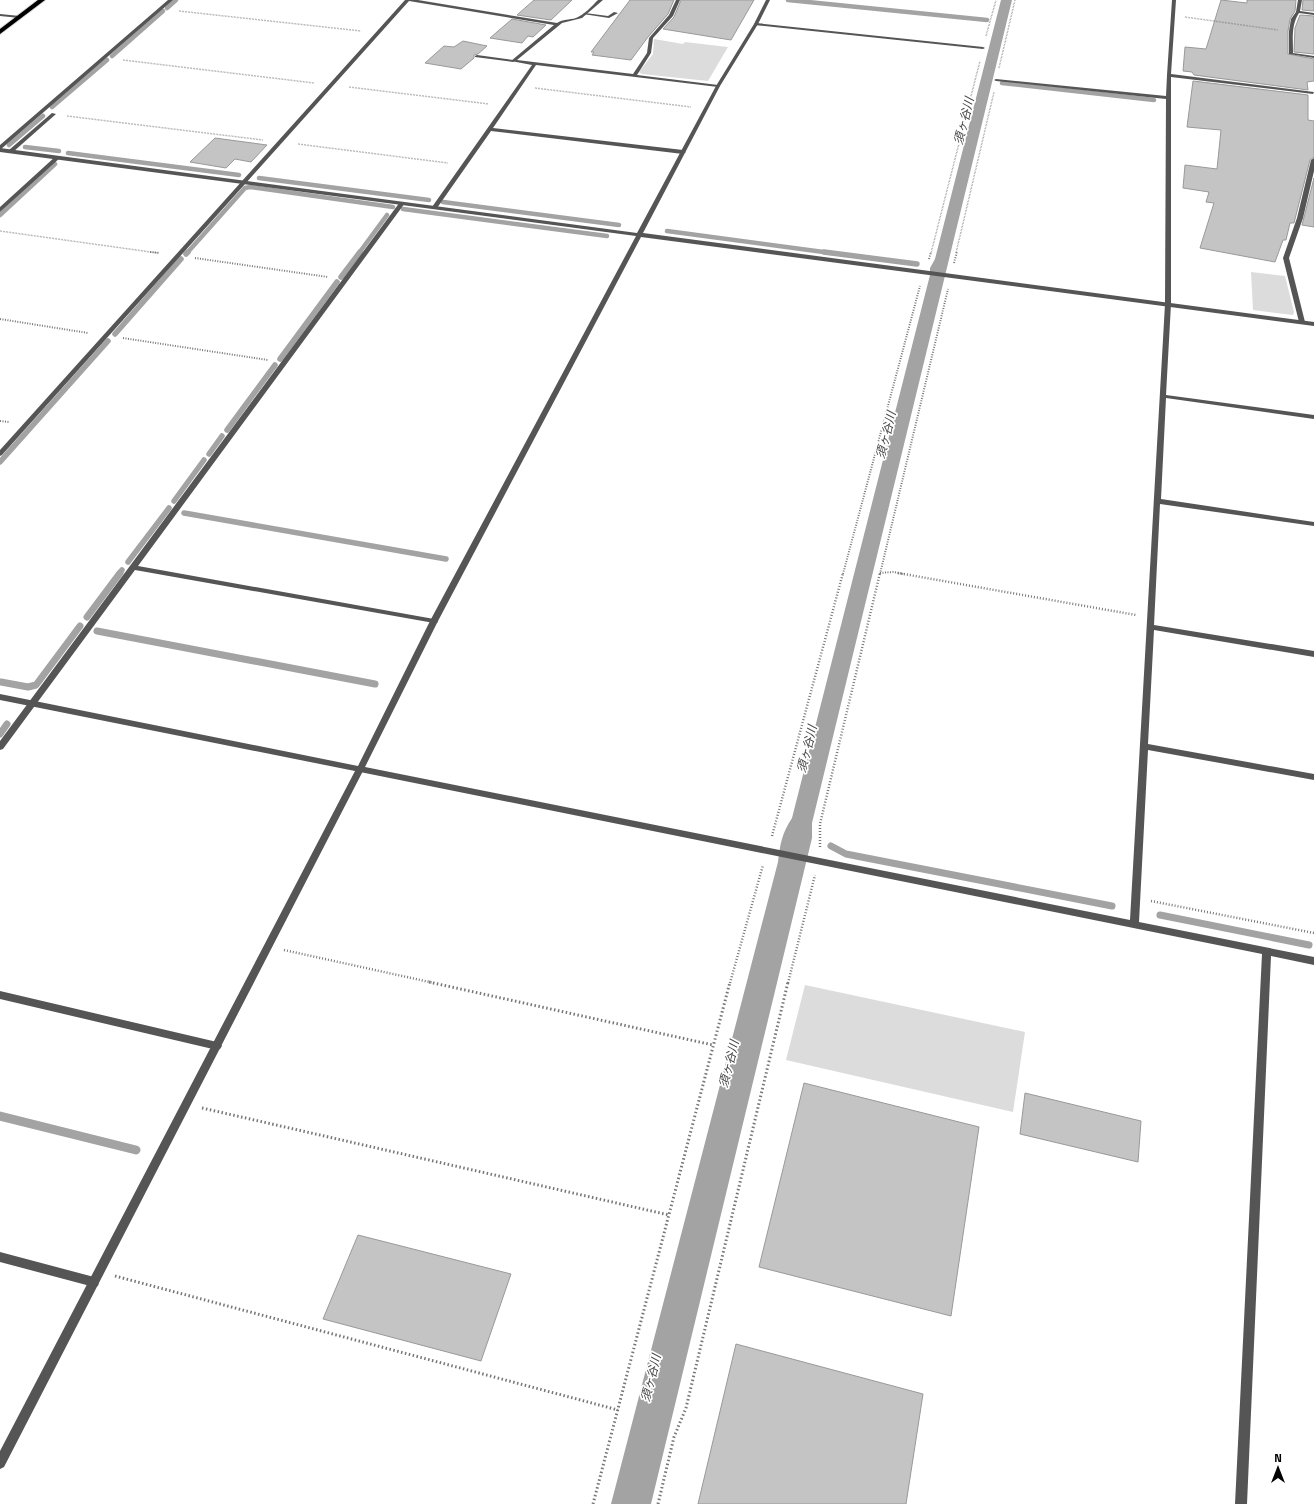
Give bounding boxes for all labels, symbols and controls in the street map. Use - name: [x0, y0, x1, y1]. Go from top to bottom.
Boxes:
- water label: 須ヶ谷川: [948, 93, 979, 146]
- water label: 須ヶ谷川: [870, 407, 901, 460]
- water label: 須ヶ谷川: [791, 721, 822, 774]
- water label: 須ヶ谷川: [713, 1036, 744, 1089]
- water label: 須ヶ谷川: [635, 1350, 666, 1403]
- north arrow: [1258, 1448, 1298, 1488]
- text: N: [1274, 1450, 1282, 1466]

